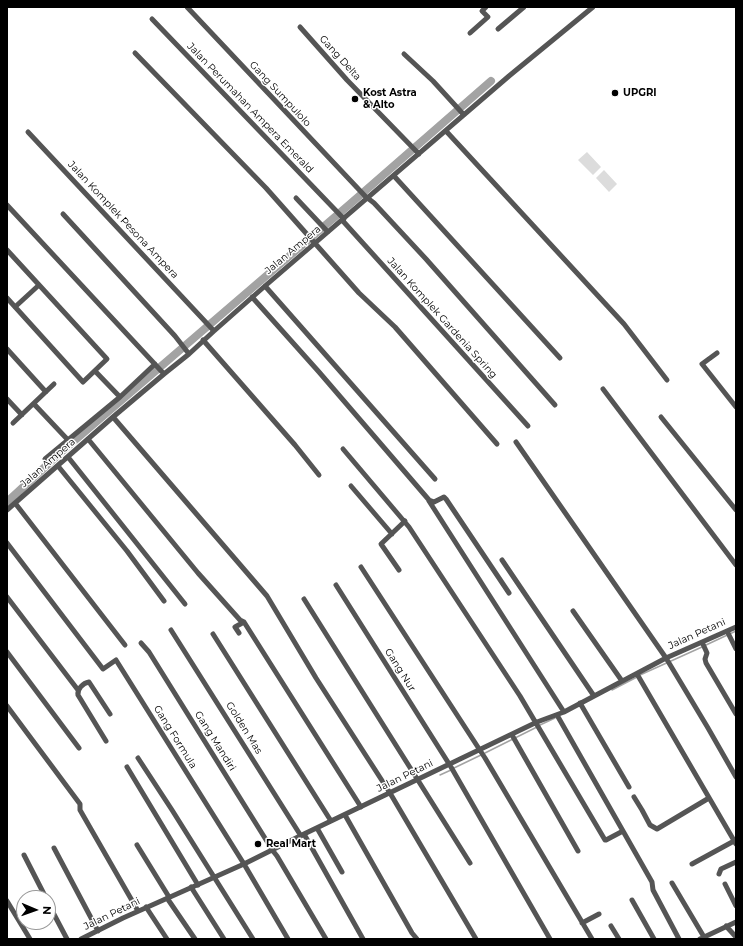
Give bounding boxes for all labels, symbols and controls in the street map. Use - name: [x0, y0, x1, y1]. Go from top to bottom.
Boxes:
- street label: Gang Delta: [317, 33, 363, 83]
- street label: Jalan Perumahan Ampera Emerald: [184, 40, 316, 176]
- street label: Gang Sumpulolo: [247, 59, 313, 129]
- place label: Kost Astra & Alto: [363, 87, 417, 110]
- place label: UPGRI: [623, 87, 657, 99]
- marker: UPGRI: [610, 88, 620, 98]
- marker: Kost Astra & Alto: [350, 94, 360, 104]
- street label: Jalan Komplek Pesona Ampera: [65, 159, 181, 281]
- street label: Jalan Ampera: [263, 223, 323, 277]
- street label: Jalan Komplek Gardenia Spring: [385, 255, 499, 381]
- street label: Jalan Ampera: [18, 436, 78, 490]
- street label: Jalan Petani: [667, 616, 727, 652]
- street label: Gang Nur: [382, 646, 418, 694]
- street label: Golden Mas: [223, 700, 265, 756]
- street label: Gang Formula: [151, 703, 199, 771]
- street label: Gang Mandiri: [192, 709, 238, 773]
- street label: Jalan Petani: [375, 757, 435, 795]
- place label: Real Mart: [266, 838, 316, 850]
- marker: Real Mart: [253, 839, 263, 849]
- north arrow: [16, 890, 56, 930]
- street label: Jalan Petani: [82, 895, 142, 933]
- text: N: [40, 906, 54, 915]

